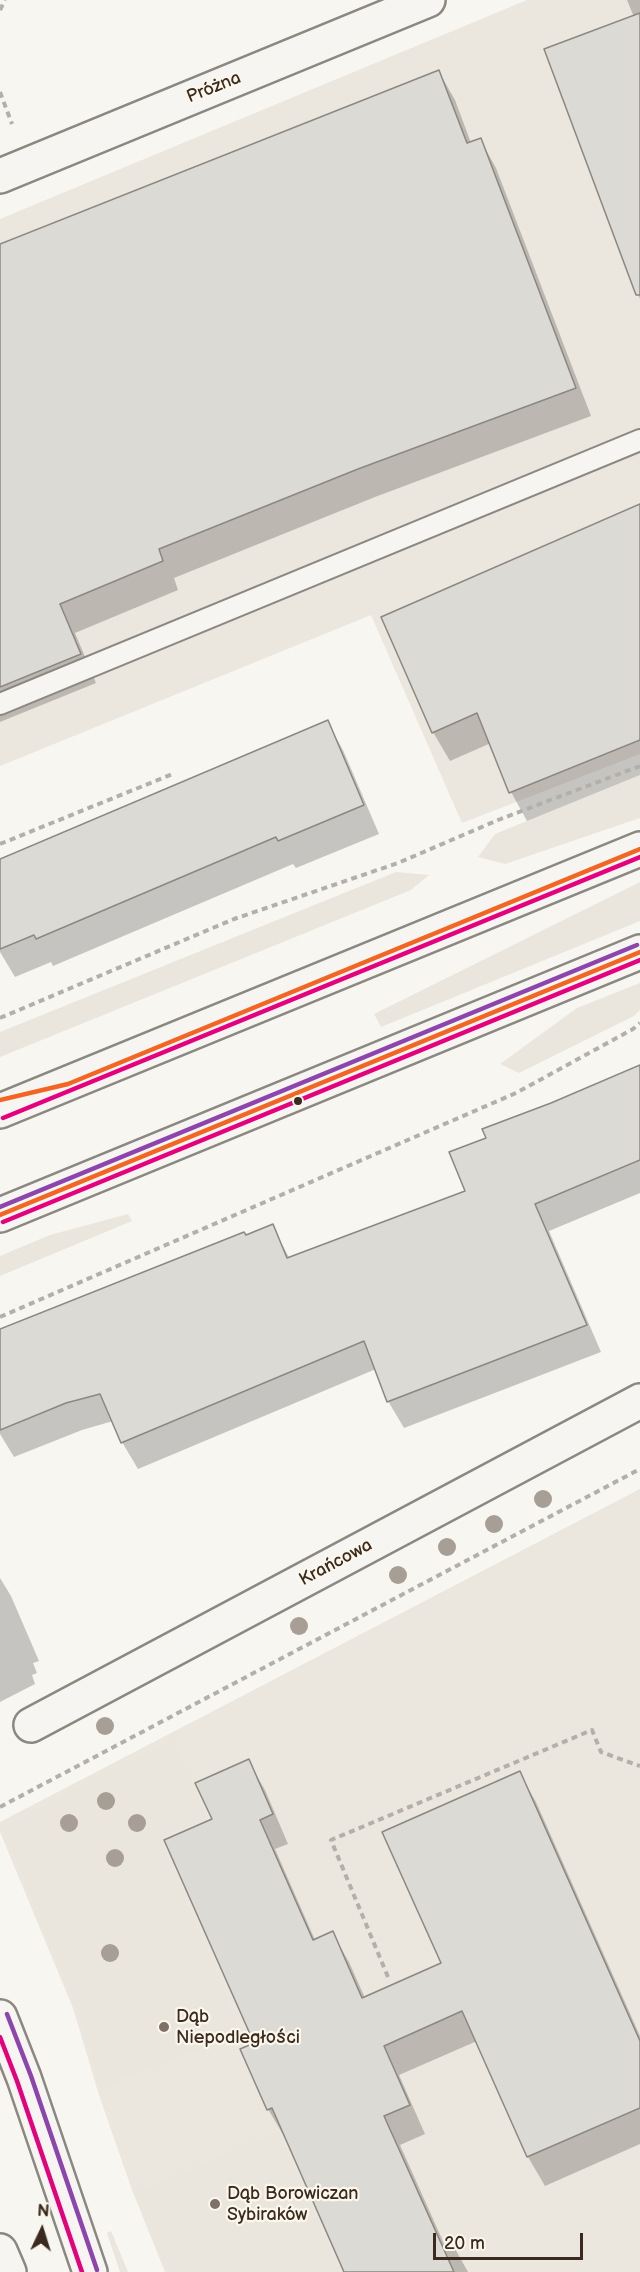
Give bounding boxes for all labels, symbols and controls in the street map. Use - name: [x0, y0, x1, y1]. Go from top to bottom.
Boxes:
- street label: Próżna: [184, 67, 244, 109]
- unlabelled marker: [292, 1095, 304, 1107]
- street label: Krańcowa: [296, 1535, 376, 1591]
- place label: Dąb Niepodległości: [176, 2006, 300, 2048]
- marker: Dąb Niepodległości: [157, 2020, 171, 2034]
- place label: Dąb Borowiczan Sybiraków: [227, 2183, 358, 2226]
- marker: Dąb Borowiczan Sybiraków: [208, 2197, 222, 2211]
- north arrow: [12, 2200, 72, 2260]
- text: N: [37, 2202, 50, 2221]
- scale bar: [436, 2221, 586, 2259]
- text: 20 m: [444, 2233, 485, 2254]

